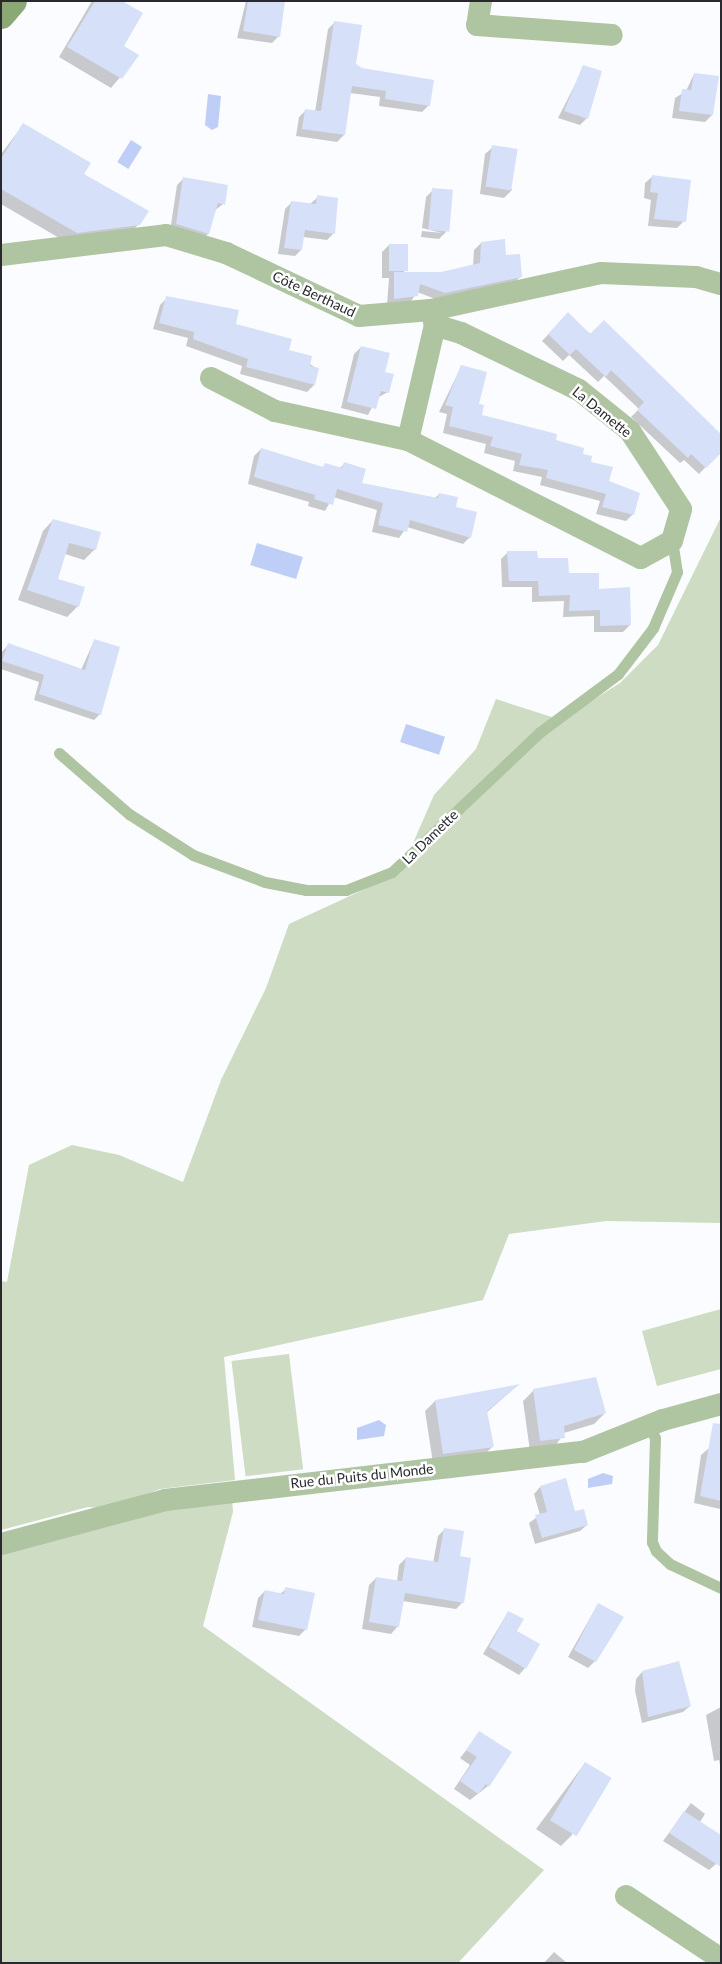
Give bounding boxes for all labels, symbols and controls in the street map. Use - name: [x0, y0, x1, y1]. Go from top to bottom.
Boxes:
- street label: Côte Berthaud: [270, 267, 358, 321]
- street label: La Damette: [569, 383, 635, 441]
- street label: La Damette: [399, 806, 461, 868]
- street label: Rue du Puits du Monde: [290, 1460, 434, 1492]

